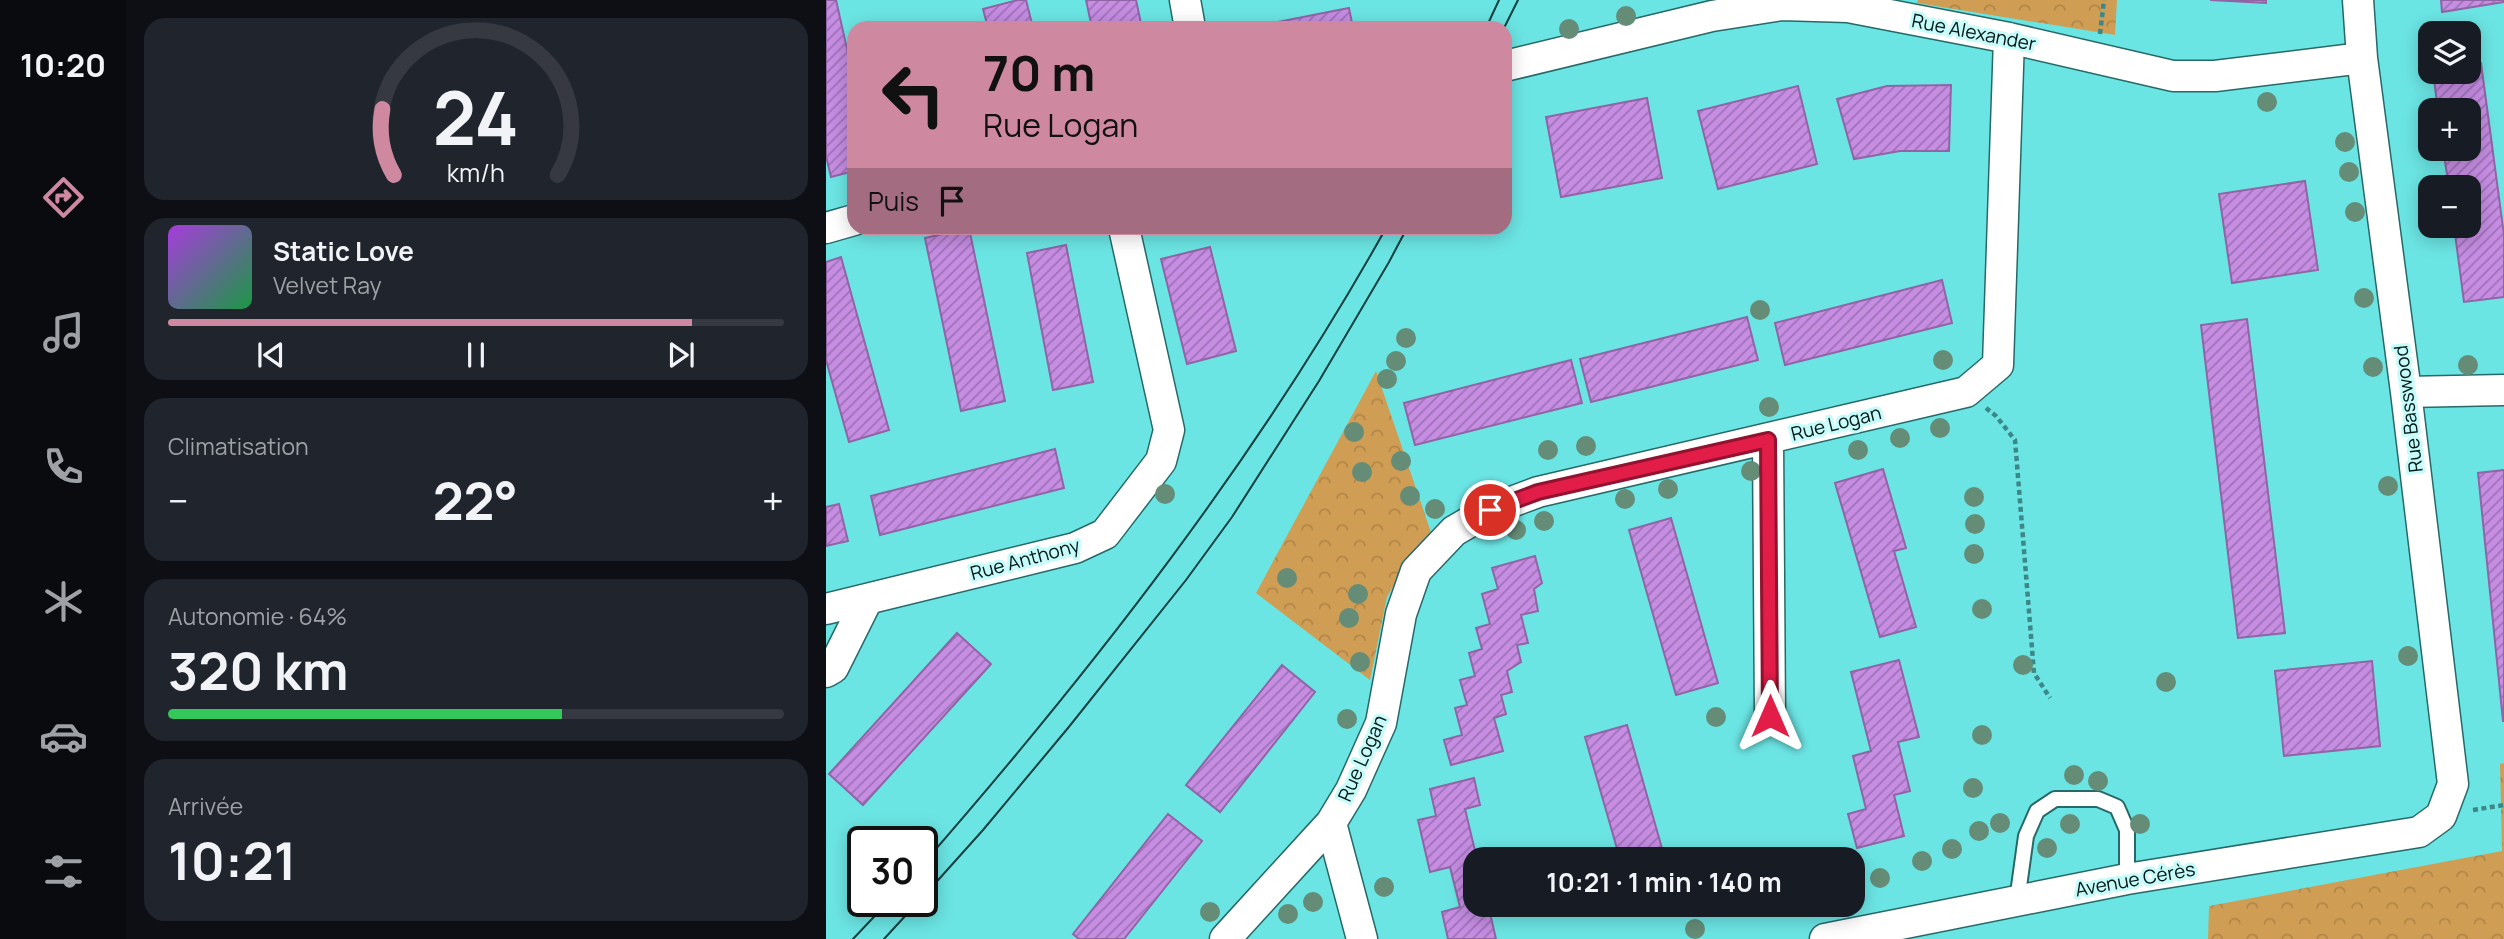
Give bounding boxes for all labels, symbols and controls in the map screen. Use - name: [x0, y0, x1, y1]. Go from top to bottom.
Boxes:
- street label: Rue Alexander: [1910, 7, 2038, 57]
- map controls: [2418, 21, 2481, 238]
- button: layers: [2418, 21, 2481, 84]
- text: 70 m: [983, 39, 1095, 106]
- text: 10:20: [20, 43, 106, 87]
- icon: left: [868, 49, 959, 140]
- text: 24: [433, 67, 519, 167]
- button: +: [2418, 98, 2481, 161]
- text: Rue Logan: [983, 103, 1138, 147]
- text: km/h: [447, 155, 505, 190]
- icon: directions: [39, 173, 88, 222]
- button: −: [2418, 175, 2481, 238]
- icon: arrive: [933, 182, 971, 220]
- text: Puis: [868, 183, 919, 219]
- text: Static Love: [273, 233, 414, 269]
- text: Velvet Ray: [273, 269, 382, 301]
- icon: music: [39, 308, 88, 357]
- icon: previous: [252, 336, 290, 374]
- icon: pause: [457, 336, 495, 374]
- icon: next: [662, 336, 700, 374]
- street label: Rue Basswood: [2387, 344, 2429, 474]
- street label: Rue Logan: [1788, 399, 1884, 447]
- text: Climatisation: [168, 430, 309, 462]
- icon: phone: [39, 442, 88, 491]
- text: 22°: [433, 465, 518, 536]
- text: −: [168, 474, 189, 526]
- text: +: [762, 474, 784, 526]
- pin: [1460, 480, 1520, 540]
- icon: arrive: [1471, 491, 1509, 529]
- street label: Rue Anthony: [967, 532, 1083, 586]
- icon: climate: [39, 577, 88, 626]
- text: Autonomie · 64%: [168, 600, 347, 632]
- text: 320 km: [168, 635, 349, 706]
- position arrow: [1733, 679, 1807, 753]
- street label: Rue Logan: [1331, 711, 1393, 805]
- icon: car: [39, 712, 88, 761]
- text: Arrivée: [168, 790, 243, 822]
- text: 10:21: [168, 825, 297, 896]
- speed limit sign: 30: [847, 826, 938, 917]
- icon: filters: [39, 847, 88, 896]
- street label: Avenue Cérès: [2073, 856, 2197, 902]
- text: 10:21 · 1 min · 140 m: [1546, 864, 1782, 900]

